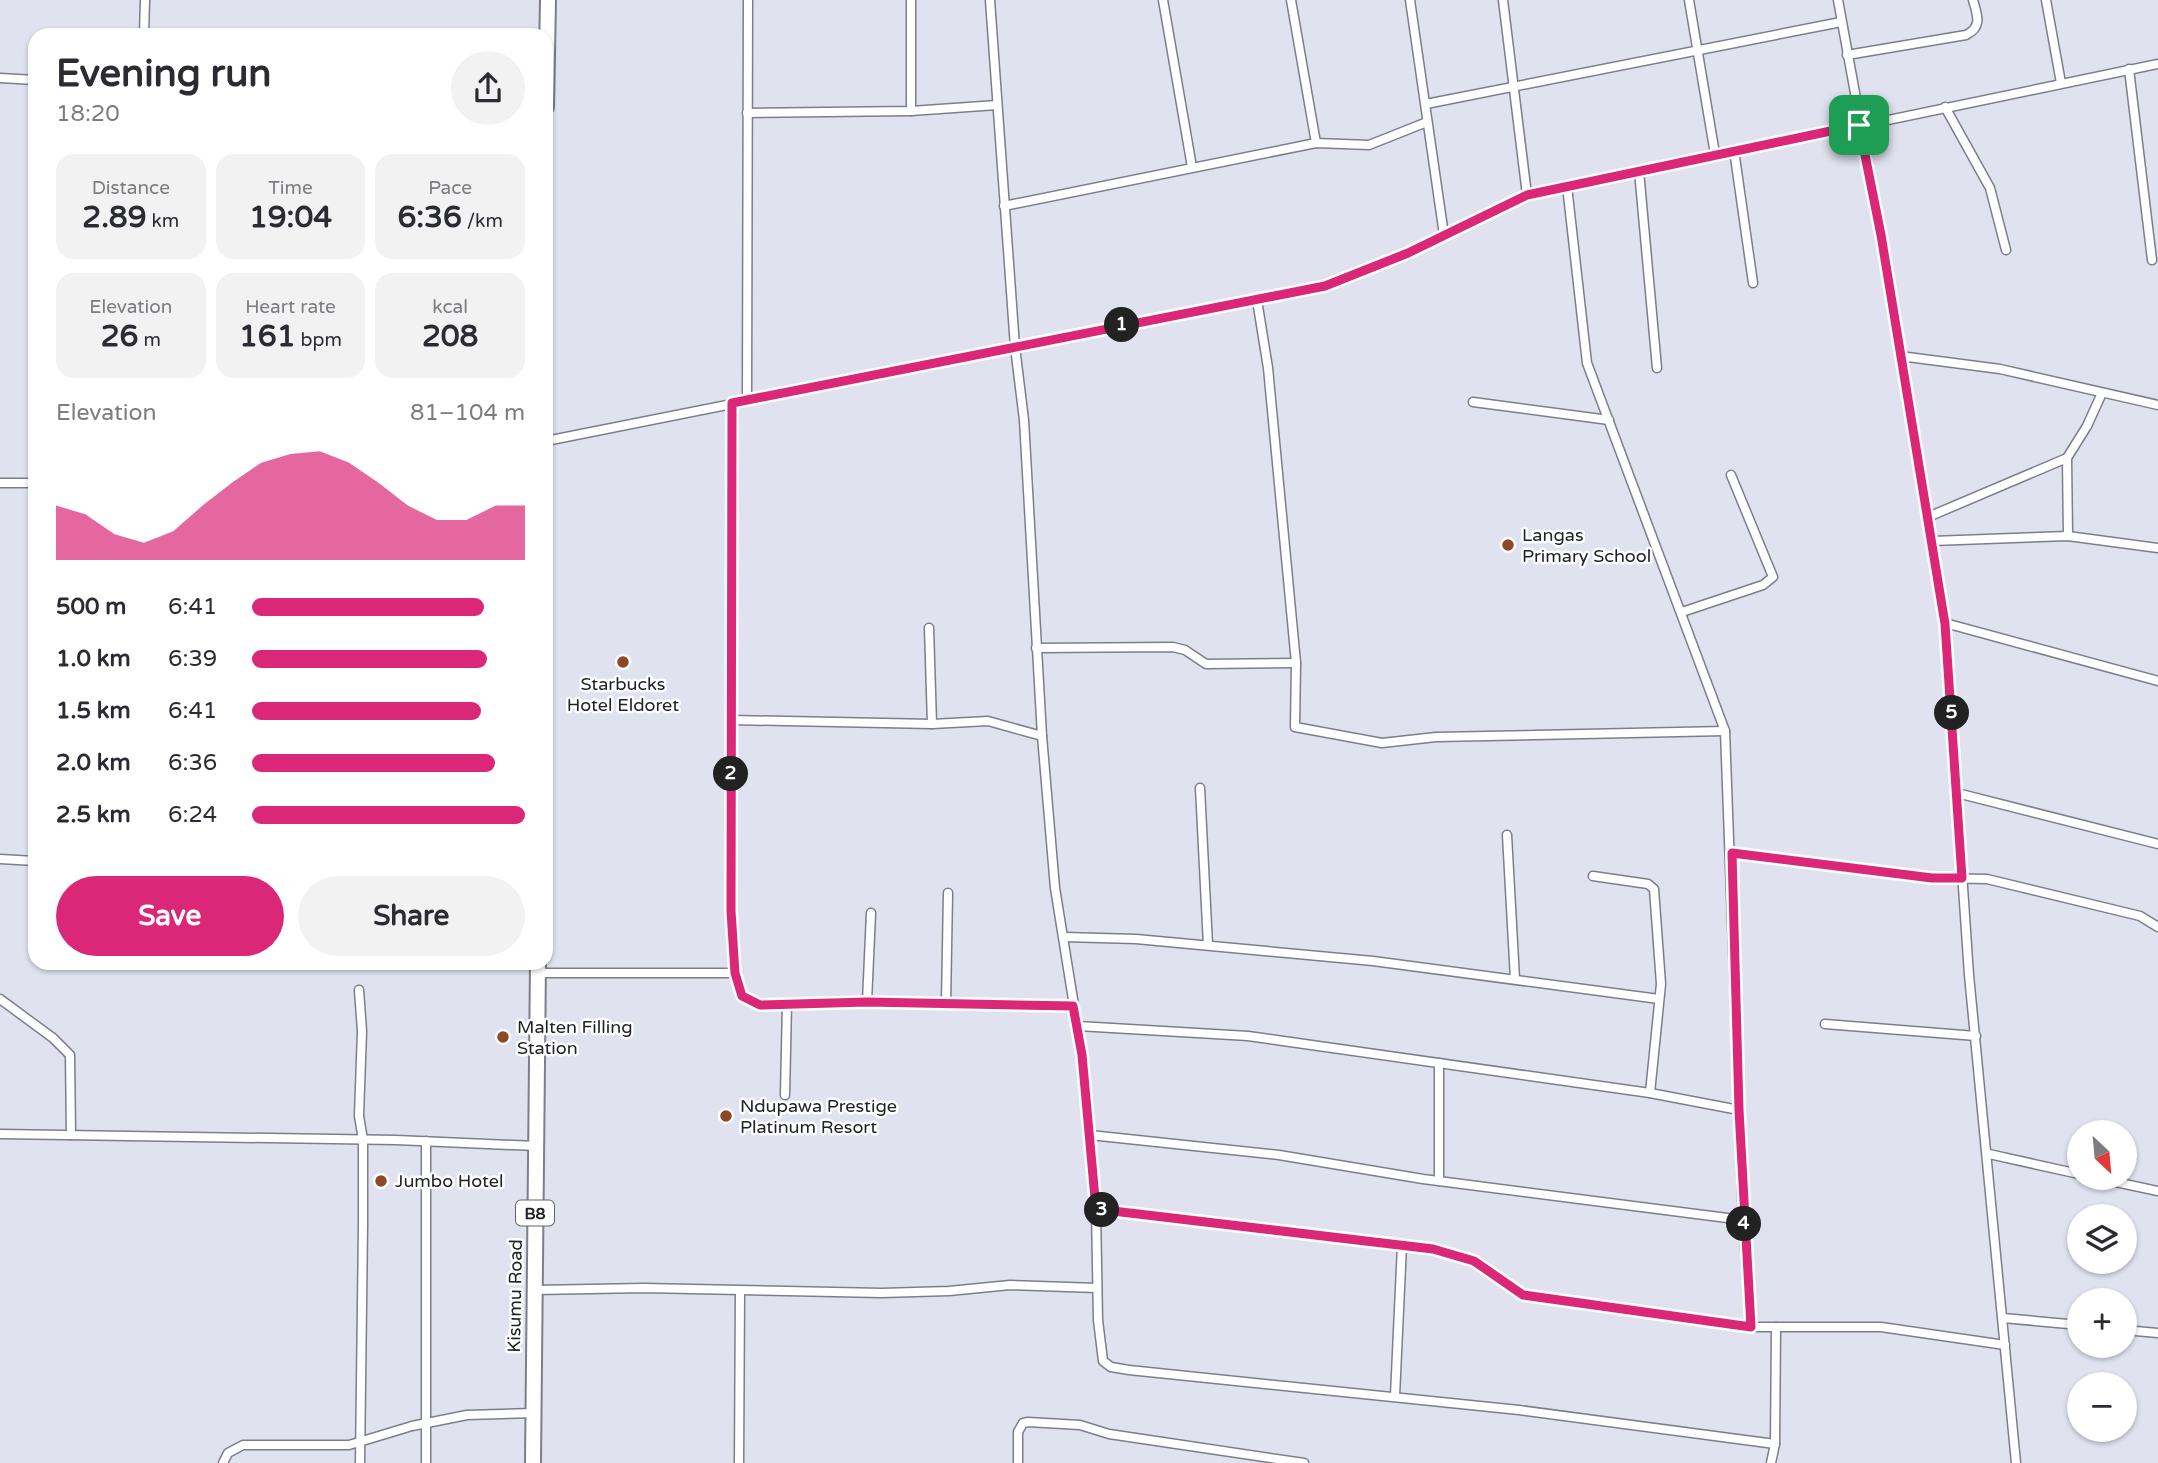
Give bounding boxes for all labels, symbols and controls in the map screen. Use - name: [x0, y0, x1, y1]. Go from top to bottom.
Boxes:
- text: Evening run: [56, 51, 271, 97]
- button: share: [451, 51, 525, 125]
- pin: [1829, 95, 1889, 155]
- text: 18:20: [56, 100, 120, 128]
- icon: arrive: [1840, 106, 1878, 144]
- text: Distance: [92, 177, 170, 199]
- text: Time: [268, 177, 313, 199]
- text: Pace: [428, 177, 472, 199]
- text: 2.89: [82, 199, 147, 236]
- text: 19:04: [249, 199, 332, 236]
- text: 6:36: [397, 199, 462, 236]
- text: km: [147, 210, 179, 232]
- text: /km: [462, 210, 503, 232]
- text: Elevation: [89, 296, 172, 318]
- text: Heart rate: [245, 296, 336, 318]
- text: kcal: [432, 296, 468, 318]
- pin: 1: [1104, 308, 1140, 342]
- text: 1: [1116, 313, 1127, 335]
- text: 26: [101, 318, 138, 355]
- text: 161: [239, 318, 296, 355]
- text: 208: [422, 318, 478, 355]
- text: m: [138, 329, 161, 351]
- text: bpm: [296, 329, 342, 351]
- text: Elevation: [56, 399, 157, 427]
- text: 81–104 m: [410, 399, 525, 427]
- place label: Langas Primary School: [1522, 524, 1651, 567]
- marker: Langas Primary School: [1500, 537, 1516, 553]
- text: 500 m: [56, 593, 126, 621]
- text: 6:41: [168, 593, 217, 621]
- text: 1.0 km: [56, 645, 131, 673]
- text: 6:39: [168, 645, 217, 673]
- marker: Starbucks Hotel Eldoret: [615, 654, 631, 670]
- place label: Starbucks Hotel Eldoret: [567, 673, 679, 716]
- pin: 5: [1934, 696, 1969, 730]
- text: 1.5 km: [56, 697, 131, 725]
- text: 6:41: [168, 697, 217, 725]
- text: 5: [1946, 701, 1957, 723]
- text: 2.0 km: [56, 749, 131, 777]
- text: 6:36: [168, 749, 217, 777]
- pin: 2: [714, 756, 748, 792]
- text: 2: [725, 762, 736, 784]
- text: 2.5 km: [56, 801, 131, 829]
- text: 6:24: [168, 801, 217, 829]
- button: Save: [56, 876, 284, 956]
- button: Share: [298, 876, 525, 956]
- place label: Malten Filling Station: [517, 1016, 633, 1059]
- marker: Malten Filling Station: [495, 1029, 511, 1045]
- place label: Ndupawa Prestige Platinum Resort: [740, 1095, 897, 1138]
- marker: Ndupawa Prestige Platinum Resort: [718, 1108, 734, 1124]
- north arrow: [2067, 1120, 2137, 1190]
- map controls: [2067, 1120, 2137, 1442]
- place label: Jumbo Hotel: [395, 1170, 504, 1192]
- marker: Jumbo Hotel: [373, 1173, 389, 1189]
- pin: 3: [1084, 1192, 1120, 1228]
- text: 3: [1096, 1198, 1107, 1220]
- road number: B8: [516, 1200, 554, 1226]
- button: layers: [2067, 1204, 2137, 1274]
- pin: 4: [1726, 1206, 1762, 1242]
- text: 4: [1738, 1212, 1749, 1234]
- street label: Kisumu Road: [503, 1239, 527, 1353]
- button: +: [2067, 1288, 2137, 1358]
- button: −: [2067, 1372, 2137, 1442]

